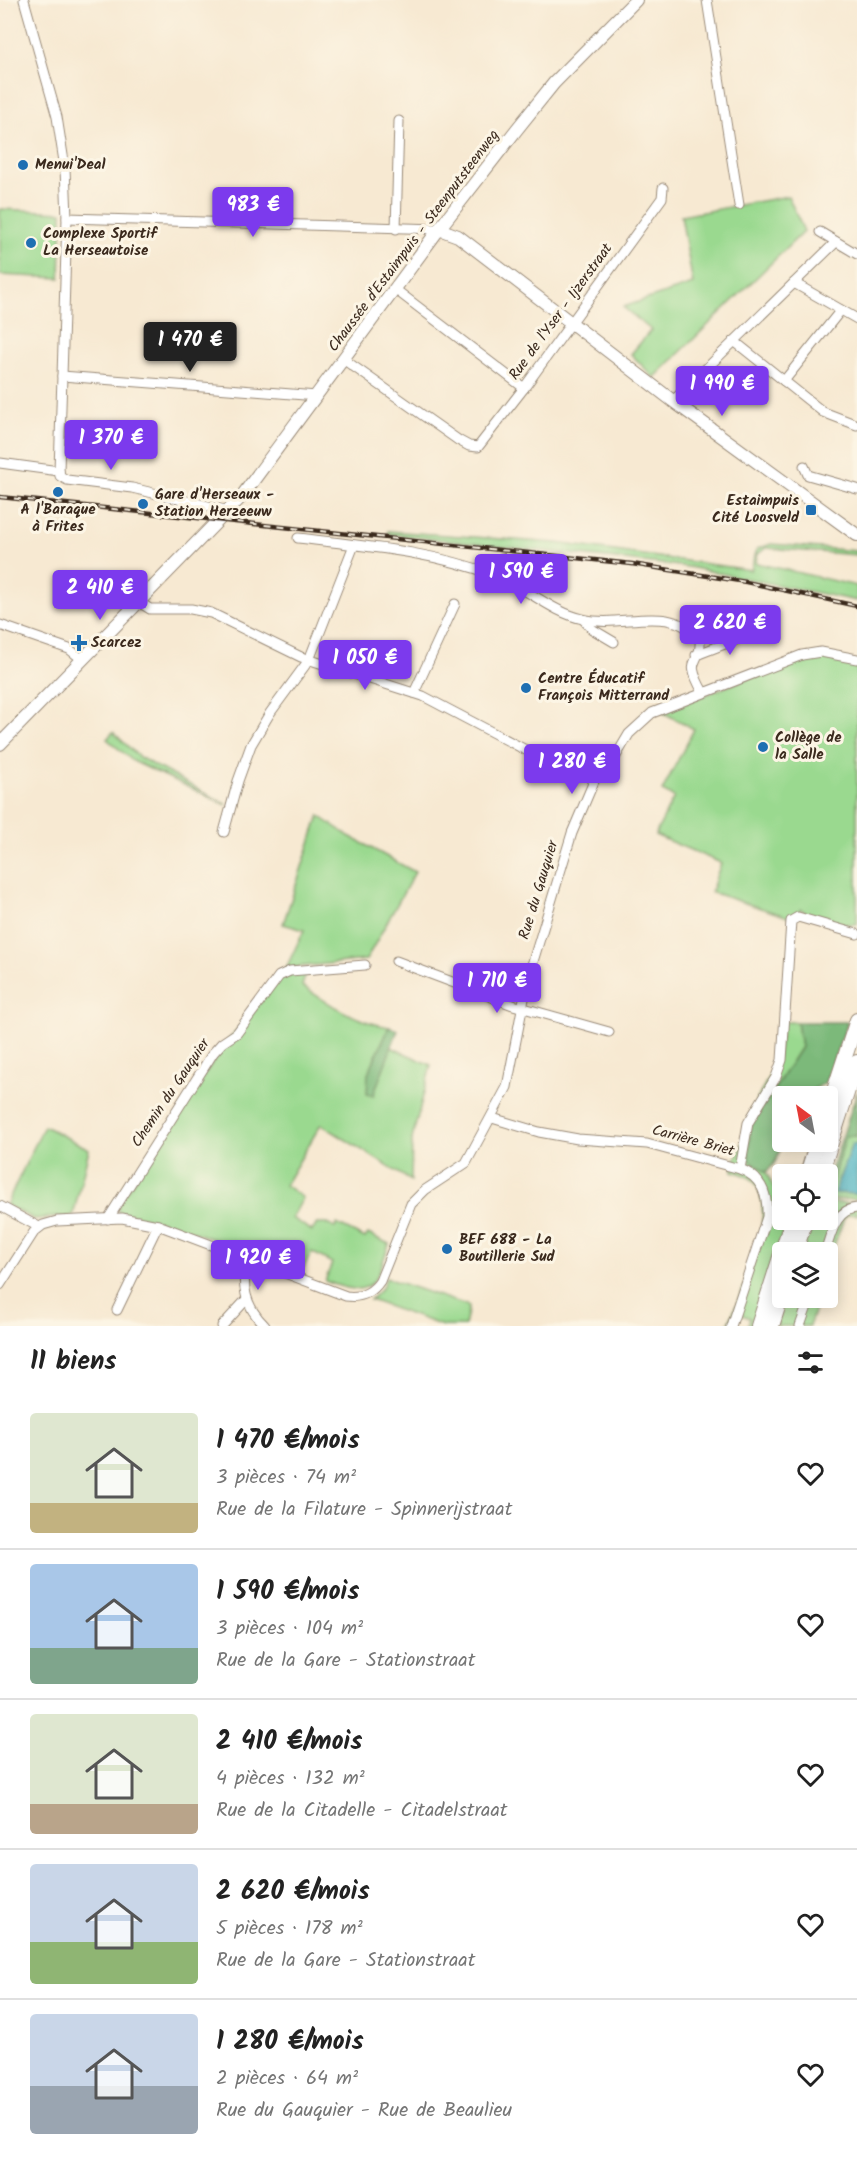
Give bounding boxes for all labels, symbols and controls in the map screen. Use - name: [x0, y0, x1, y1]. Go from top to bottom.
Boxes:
- street label: Chaussée d'Estaimpuis - Steenputsteenweg: [322, 125, 506, 357]
- place label: Menui'Deal: [35, 153, 105, 177]
- marker: Menui'Deal: [16, 158, 30, 172]
- pin: 983 €: [211, 187, 295, 238]
- text: 983 €: [226, 190, 280, 222]
- place label: Complexe Sportif La Herseautoise: [43, 222, 158, 263]
- marker: Complexe Sportif La Herseautoise: [24, 236, 38, 250]
- street label: Rue de l'Yser - Ijzerstraat: [503, 238, 619, 386]
- pin: 1 470 €: [135, 322, 245, 373]
- text: 1 470 €: [158, 325, 222, 357]
- pin: 1 990 €: [667, 366, 777, 417]
- text: 1 990 €: [690, 369, 754, 401]
- pin: 1 370 €: [56, 420, 166, 471]
- text: 1 370 €: [79, 423, 143, 455]
- place label: Gare d'Herseaux - Station Herzeeuw: [155, 483, 274, 524]
- marker: A l'Baraque à Frites: [51, 485, 65, 499]
- place label: Estaimpuis Cité Loosveld: [712, 489, 800, 530]
- marker: Gare d'Herseaux - Station Herzeeuw: [136, 497, 150, 511]
- place label: A l'Baraque à Frites: [20, 498, 96, 539]
- marker: Estaimpuis Cité Loosveld: [804, 503, 818, 517]
- pin: 1 590 €: [466, 554, 576, 605]
- text: 1 590 €: [489, 557, 553, 589]
- pin: 2 410 €: [45, 570, 155, 621]
- text: 2 410 €: [67, 573, 133, 605]
- pin: 2 620 €: [675, 605, 785, 656]
- text: 2 620 €: [694, 608, 766, 640]
- place label: Scarcez: [91, 631, 142, 655]
- marker: Scarcez: [72, 636, 86, 650]
- pin: 1 050 €: [310, 640, 420, 691]
- text: 1 050 €: [333, 643, 397, 675]
- place label: Centre Éducatif François Mitterrand: [538, 667, 670, 708]
- marker: Centre Éducatif François Mitterrand: [519, 681, 533, 695]
- place label: Collège de la Salle: [775, 726, 842, 767]
- marker: Collège de la Salle: [756, 740, 770, 754]
- pin: 1 280 €: [517, 744, 627, 795]
- text: 1 280 €: [538, 747, 606, 779]
- street label: Rue du Gauquier: [513, 837, 566, 943]
- pin: 1 710 €: [442, 963, 552, 1014]
- text: 1 710 €: [467, 966, 527, 998]
- street label: Chemin du Gauquier: [126, 1033, 217, 1152]
- north arrow: [772, 1086, 838, 1152]
- map controls: [772, 1086, 838, 1308]
- street label: Carrière Briet: [649, 1118, 737, 1164]
- button: locate: [772, 1164, 838, 1230]
- place label: BEF 688 - La Boutillerie Sud: [459, 1228, 555, 1269]
- pin: 1 920 €: [203, 1240, 313, 1291]
- marker: BEF 688 - La Boutillerie Sud: [440, 1242, 454, 1256]
- button: layers: [772, 1242, 838, 1308]
- text: 1 920 €: [225, 1243, 291, 1275]
- text: 11 biens: [30, 1341, 116, 1383]
- icon: filters: [794, 1346, 827, 1379]
- text: 1 470 €/mois: [216, 1420, 360, 1462]
- icon: home: [78, 1437, 150, 1509]
- icon: heart: [794, 1457, 827, 1490]
- text: 3 pièces · 74 m²: [216, 1462, 356, 1494]
- text: Rue de la Filature - Spinnerijstraat: [216, 1494, 512, 1526]
- text: 1 590 €/mois: [216, 1571, 359, 1613]
- icon: home: [78, 1588, 150, 1660]
- icon: heart: [794, 1608, 827, 1641]
- text: 3 pièces · 104 m²: [216, 1613, 363, 1645]
- text: Rue de la Gare - Stationstraat: [216, 1645, 475, 1677]
- text: 2 410 €/mois: [216, 1721, 362, 1763]
- icon: home: [78, 1738, 150, 1810]
- icon: heart: [794, 1758, 827, 1791]
- text: 4 pièces · 132 m²: [216, 1763, 365, 1795]
- text: Rue de la Citadelle - Citadelstraat: [216, 1795, 508, 1827]
- text: 2 620 €/mois: [216, 1871, 370, 1913]
- icon: home: [78, 1888, 150, 1960]
- icon: heart: [794, 1908, 827, 1941]
- text: 5 pièces · 178 m²: [216, 1913, 363, 1945]
- text: Rue de la Gare - Stationstraat: [216, 1945, 475, 1977]
- text: 1 280 €/mois: [216, 2021, 364, 2063]
- icon: home: [78, 2038, 150, 2110]
- icon: heart: [794, 2058, 827, 2091]
- text: 2 pièces · 64 m²: [216, 2063, 358, 2095]
- text: Rue du Gauquier - Rue de Beaulieu: [216, 2095, 512, 2127]

